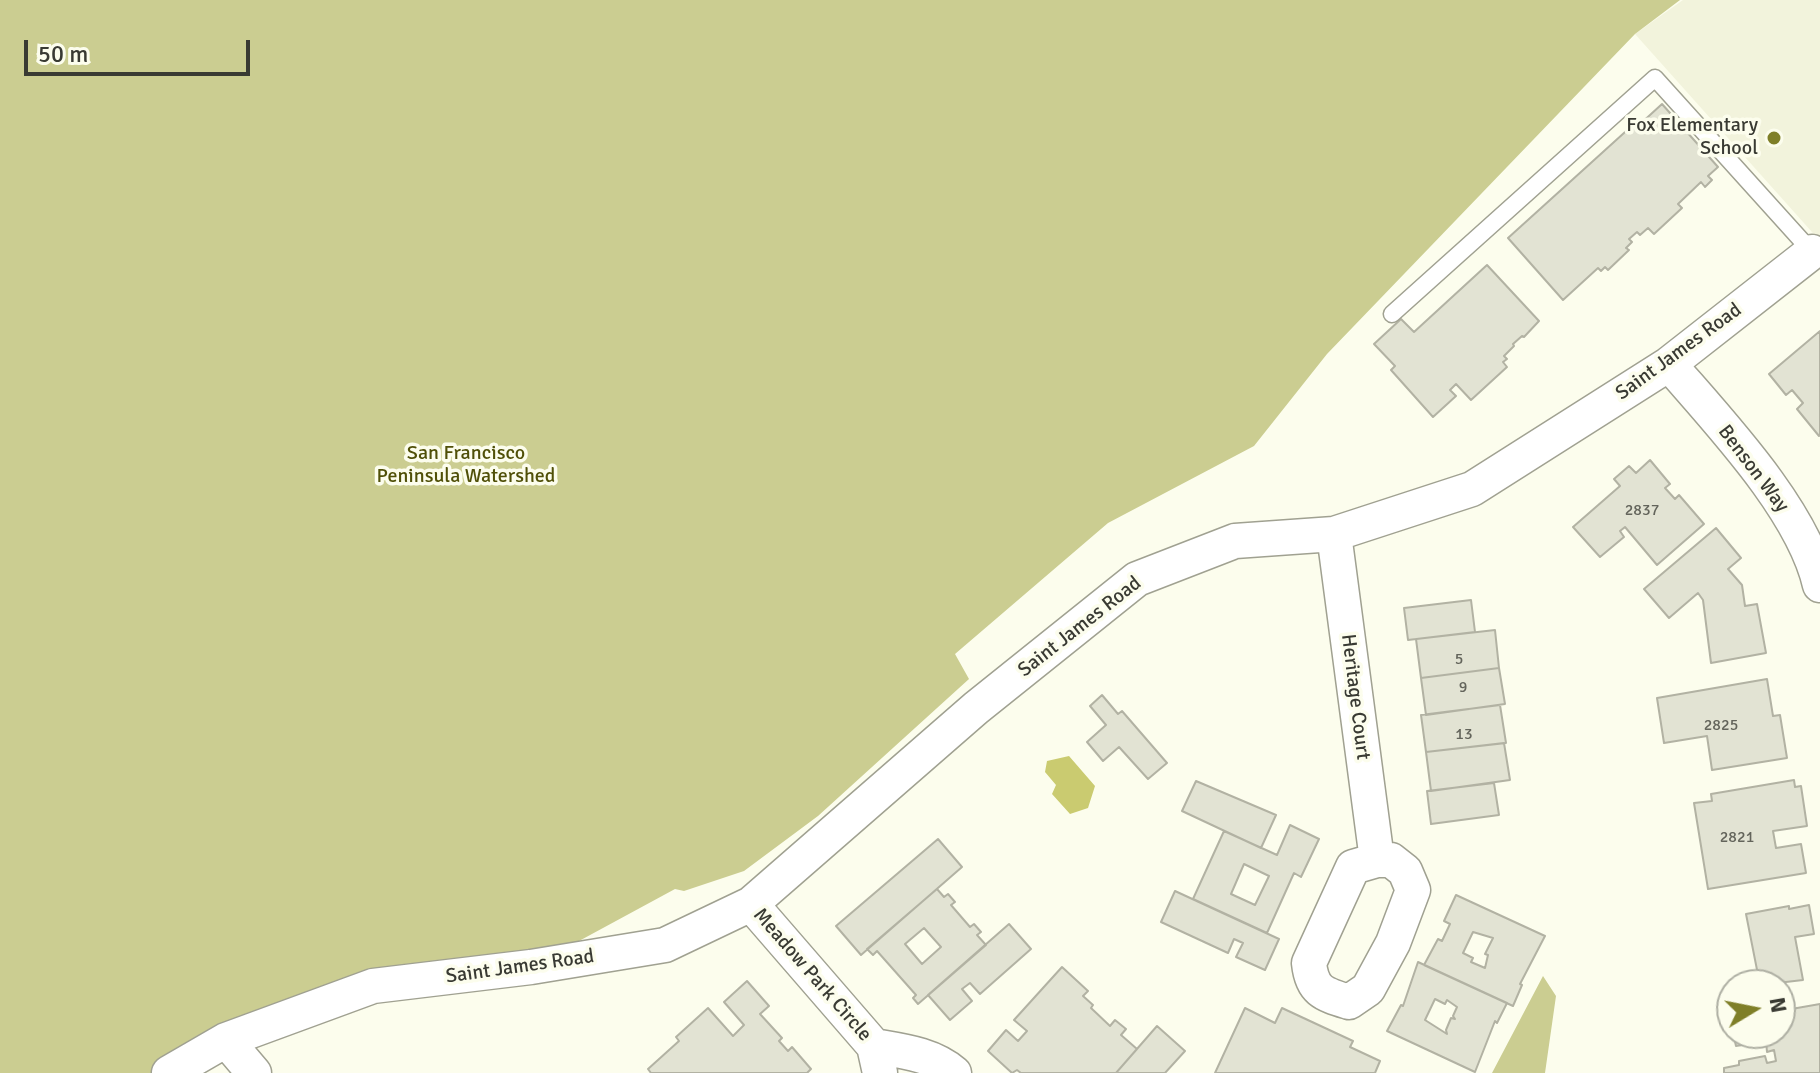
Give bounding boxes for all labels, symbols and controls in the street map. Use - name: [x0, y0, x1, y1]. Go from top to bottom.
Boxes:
- scale bar: [28, 24, 254, 74]
- text: 50 m: [38, 39, 88, 69]
- place label: Fox Elementary School: [1626, 114, 1758, 161]
- marker: Fox Elementary School: [1765, 129, 1783, 147]
- street label: Saint James Road: [1611, 298, 1747, 406]
- street label: Benson Way: [1712, 421, 1794, 517]
- park label: San Francisco Peninsula Watershed: [377, 442, 555, 489]
- house number: 2837: [1625, 501, 1659, 521]
- street label: Saint James Road: [1014, 572, 1146, 682]
- street label: Heritage Court: [1335, 633, 1375, 761]
- house number: 5: [1455, 650, 1463, 670]
- house number: 9: [1459, 678, 1467, 698]
- house number: 2825: [1704, 716, 1738, 736]
- house number: 13: [1455, 725, 1473, 745]
- house number: 2821: [1720, 828, 1754, 848]
- street label: Meadow Park Circle: [748, 904, 876, 1046]
- street label: Saint James Road: [444, 945, 596, 989]
- north arrow: [1716, 969, 1796, 1049]
- text: N: [1764, 995, 1793, 1015]

